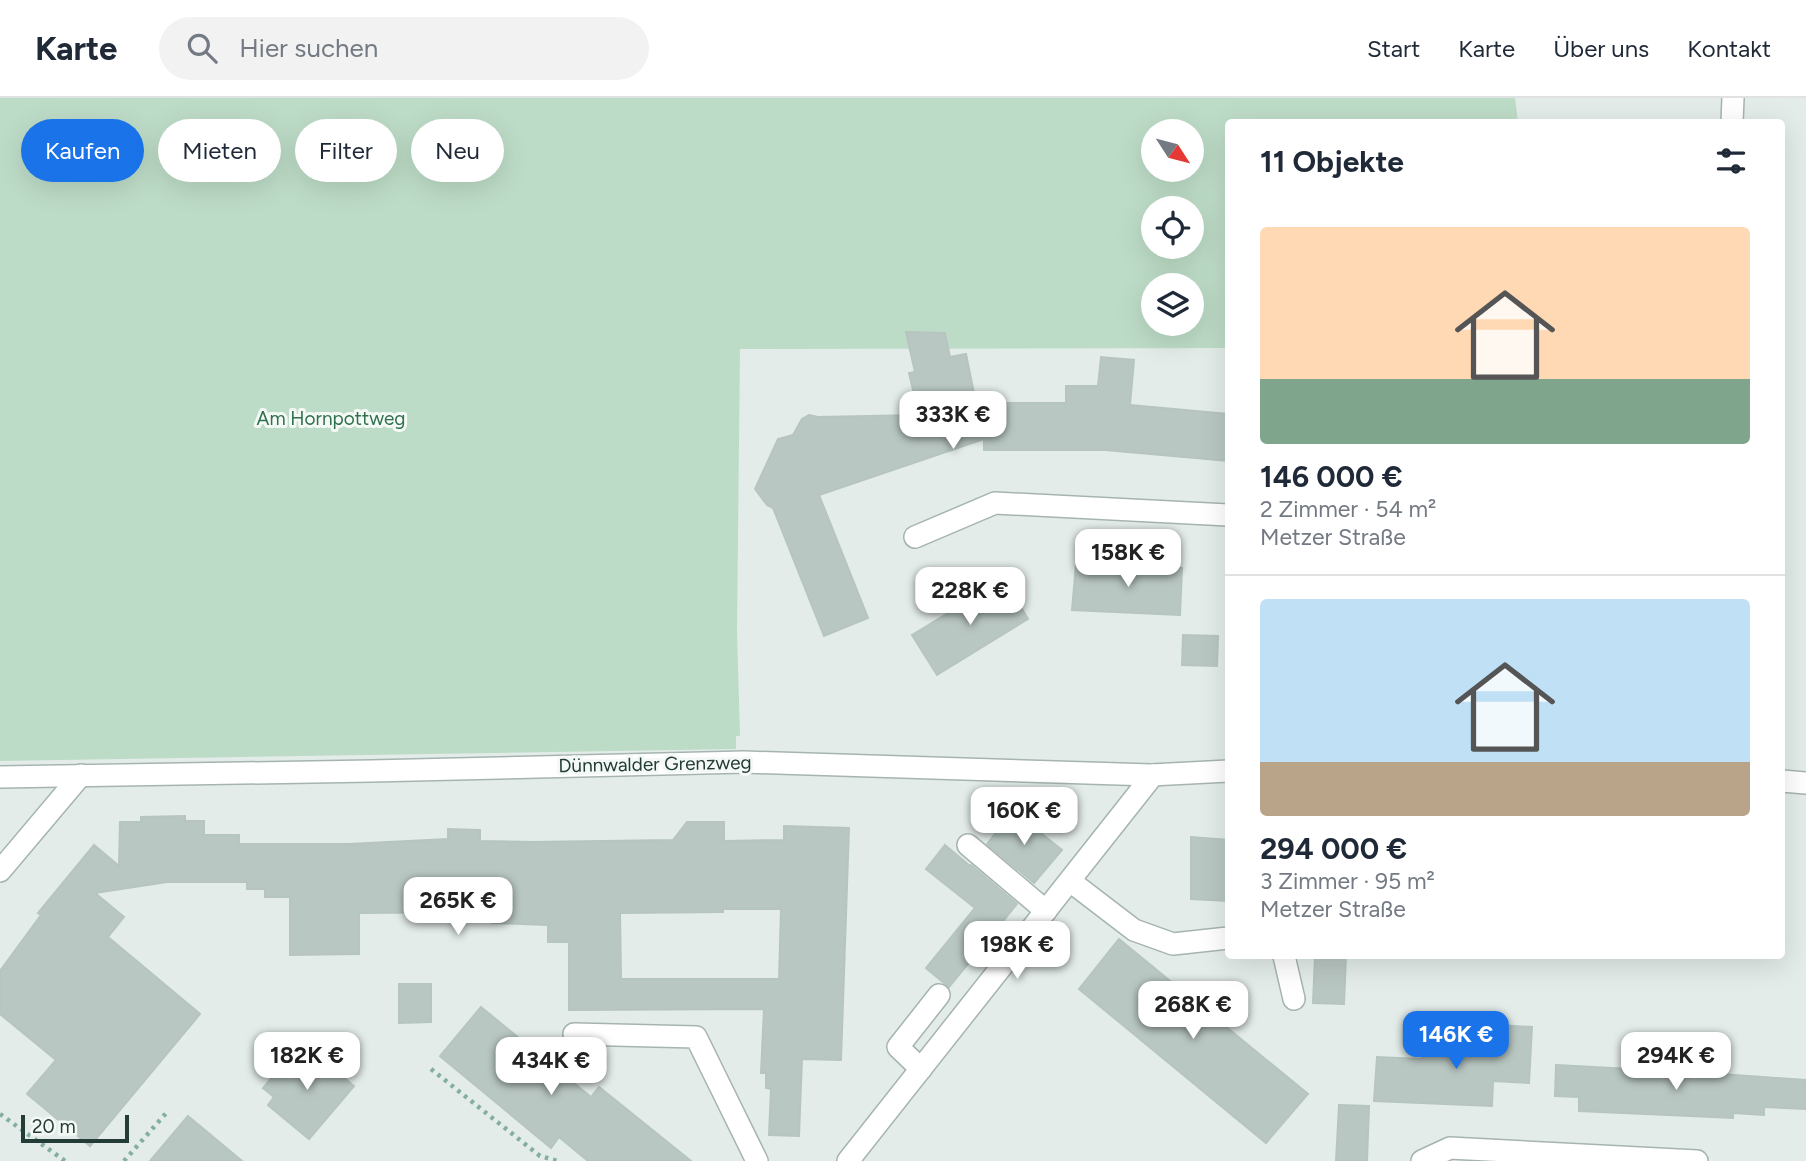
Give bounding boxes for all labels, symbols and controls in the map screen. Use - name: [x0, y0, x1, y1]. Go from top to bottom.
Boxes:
- search box: [159, 17, 649, 80]
- text: Karte: [35, 29, 117, 68]
- icon: search: [183, 29, 221, 67]
- text: Hier suchen: [239, 32, 378, 64]
- text: Start: [1367, 34, 1420, 63]
- text: Karte: [1458, 34, 1515, 63]
- text: Über uns: [1553, 34, 1649, 63]
- text: Kontakt: [1687, 34, 1771, 63]
- chip: Kaufen: [21, 119, 144, 182]
- chip: Mieten: [158, 119, 281, 182]
- chip: Filter: [295, 119, 397, 182]
- chip: Neu: [411, 119, 504, 182]
- north arrow: [1141, 119, 1204, 182]
- map controls: [1141, 119, 1204, 336]
- icon: filters: [1712, 142, 1750, 180]
- text: 11 Objekte: [1260, 143, 1404, 180]
- button: locate: [1141, 196, 1204, 259]
- icon: home: [1442, 272, 1568, 398]
- button: layers: [1141, 273, 1204, 336]
- pin: 333K €: [896, 392, 1010, 451]
- text: 333K €: [915, 400, 991, 428]
- park label: Am Hornpottweg: [257, 407, 405, 430]
- text: 146 000 €: [1260, 458, 1403, 495]
- text: 2 Zimmer · 54 m²: [1260, 495, 1436, 523]
- text: Metzer Straße: [1260, 523, 1406, 551]
- pin: 158K €: [1071, 530, 1185, 589]
- text: 158K €: [1091, 538, 1165, 566]
- pin: 228K €: [913, 568, 1027, 627]
- text: 228K €: [931, 576, 1009, 604]
- icon: home: [1442, 644, 1568, 770]
- street label: Dünnwalder Grenzweg: [558, 751, 752, 777]
- pin: 160K €: [967, 788, 1081, 847]
- text: 160K €: [987, 796, 1061, 824]
- text: 294 000 €: [1260, 830, 1407, 867]
- text: 3 Zimmer · 95 m²: [1260, 867, 1435, 895]
- pin: 265K €: [401, 878, 515, 937]
- text: 265K €: [420, 886, 496, 914]
- text: Metzer Straße: [1260, 895, 1406, 923]
- pin: 198K €: [960, 922, 1074, 981]
- text: 198K €: [980, 930, 1054, 958]
- pin: 268K €: [1136, 982, 1250, 1041]
- text: 268K €: [1154, 990, 1232, 1018]
- pin: 146K €: [1399, 1012, 1513, 1071]
- text: 146K €: [1419, 1020, 1493, 1048]
- pin: 182K €: [250, 1032, 364, 1092]
- pin: 294K €: [1619, 1032, 1733, 1092]
- pin: 434K €: [494, 1038, 608, 1097]
- text: 182K €: [270, 1041, 344, 1069]
- text: 294K €: [1637, 1041, 1715, 1069]
- text: 434K €: [512, 1046, 590, 1074]
- scale bar: [21, 1112, 130, 1144]
- text: 20 m: [32, 1115, 76, 1138]

